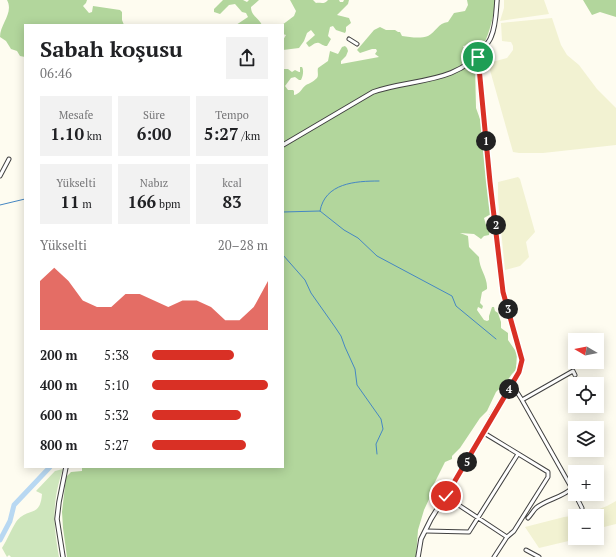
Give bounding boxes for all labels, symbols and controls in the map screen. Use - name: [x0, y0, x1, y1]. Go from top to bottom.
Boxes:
- text: Sabah koşusu: [40, 34, 183, 63]
- button: share: [226, 37, 268, 79]
- pin: [461, 40, 495, 74]
- icon: arrive: [467, 46, 489, 68]
- text: 06:46: [40, 64, 72, 82]
- text: Mesafe: [59, 108, 93, 122]
- text: Süre: [143, 108, 165, 122]
- text: Tempo: [215, 108, 249, 122]
- text: 1.10: [50, 122, 84, 145]
- text: 6:00: [137, 122, 171, 145]
- text: 5:27: [204, 122, 239, 145]
- text: km: [84, 129, 102, 143]
- text: /km: [239, 129, 260, 143]
- pin: 1: [476, 131, 496, 151]
- text: 1: [483, 134, 489, 148]
- text: Yükselti: [56, 176, 96, 190]
- text: Nabız: [140, 176, 168, 190]
- text: kcal: [222, 176, 242, 190]
- text: 11: [60, 190, 80, 213]
- text: 166: [127, 190, 156, 213]
- text: 83: [222, 190, 242, 213]
- text: m: [80, 197, 92, 211]
- text: bpm: [156, 197, 181, 211]
- pin: 2: [486, 215, 506, 235]
- text: 2: [493, 218, 499, 232]
- text: Yükselti: [40, 236, 87, 254]
- text: 20–28 m: [218, 236, 268, 254]
- pin: 3: [498, 299, 518, 319]
- text: 3: [505, 302, 511, 316]
- north arrow: [568, 333, 604, 369]
- map controls: [568, 333, 604, 545]
- text: 200 m: [40, 346, 78, 364]
- text: 5:38: [104, 346, 129, 364]
- text: 400 m: [40, 376, 78, 394]
- text: 5:10: [104, 376, 129, 394]
- button: locate: [568, 377, 604, 413]
- pin: 4: [499, 379, 519, 399]
- text: 4: [506, 382, 512, 396]
- text: 600 m: [40, 406, 78, 424]
- text: 5:32: [104, 406, 129, 424]
- button: layers: [568, 421, 604, 457]
- text: 800 m: [40, 436, 78, 454]
- text: 5:27: [104, 436, 129, 454]
- pin: 5: [457, 452, 477, 472]
- text: 5: [464, 455, 470, 469]
- button: +: [568, 465, 604, 501]
- pin: [429, 479, 463, 513]
- icon: check: [435, 485, 457, 507]
- button: −: [568, 509, 604, 545]

